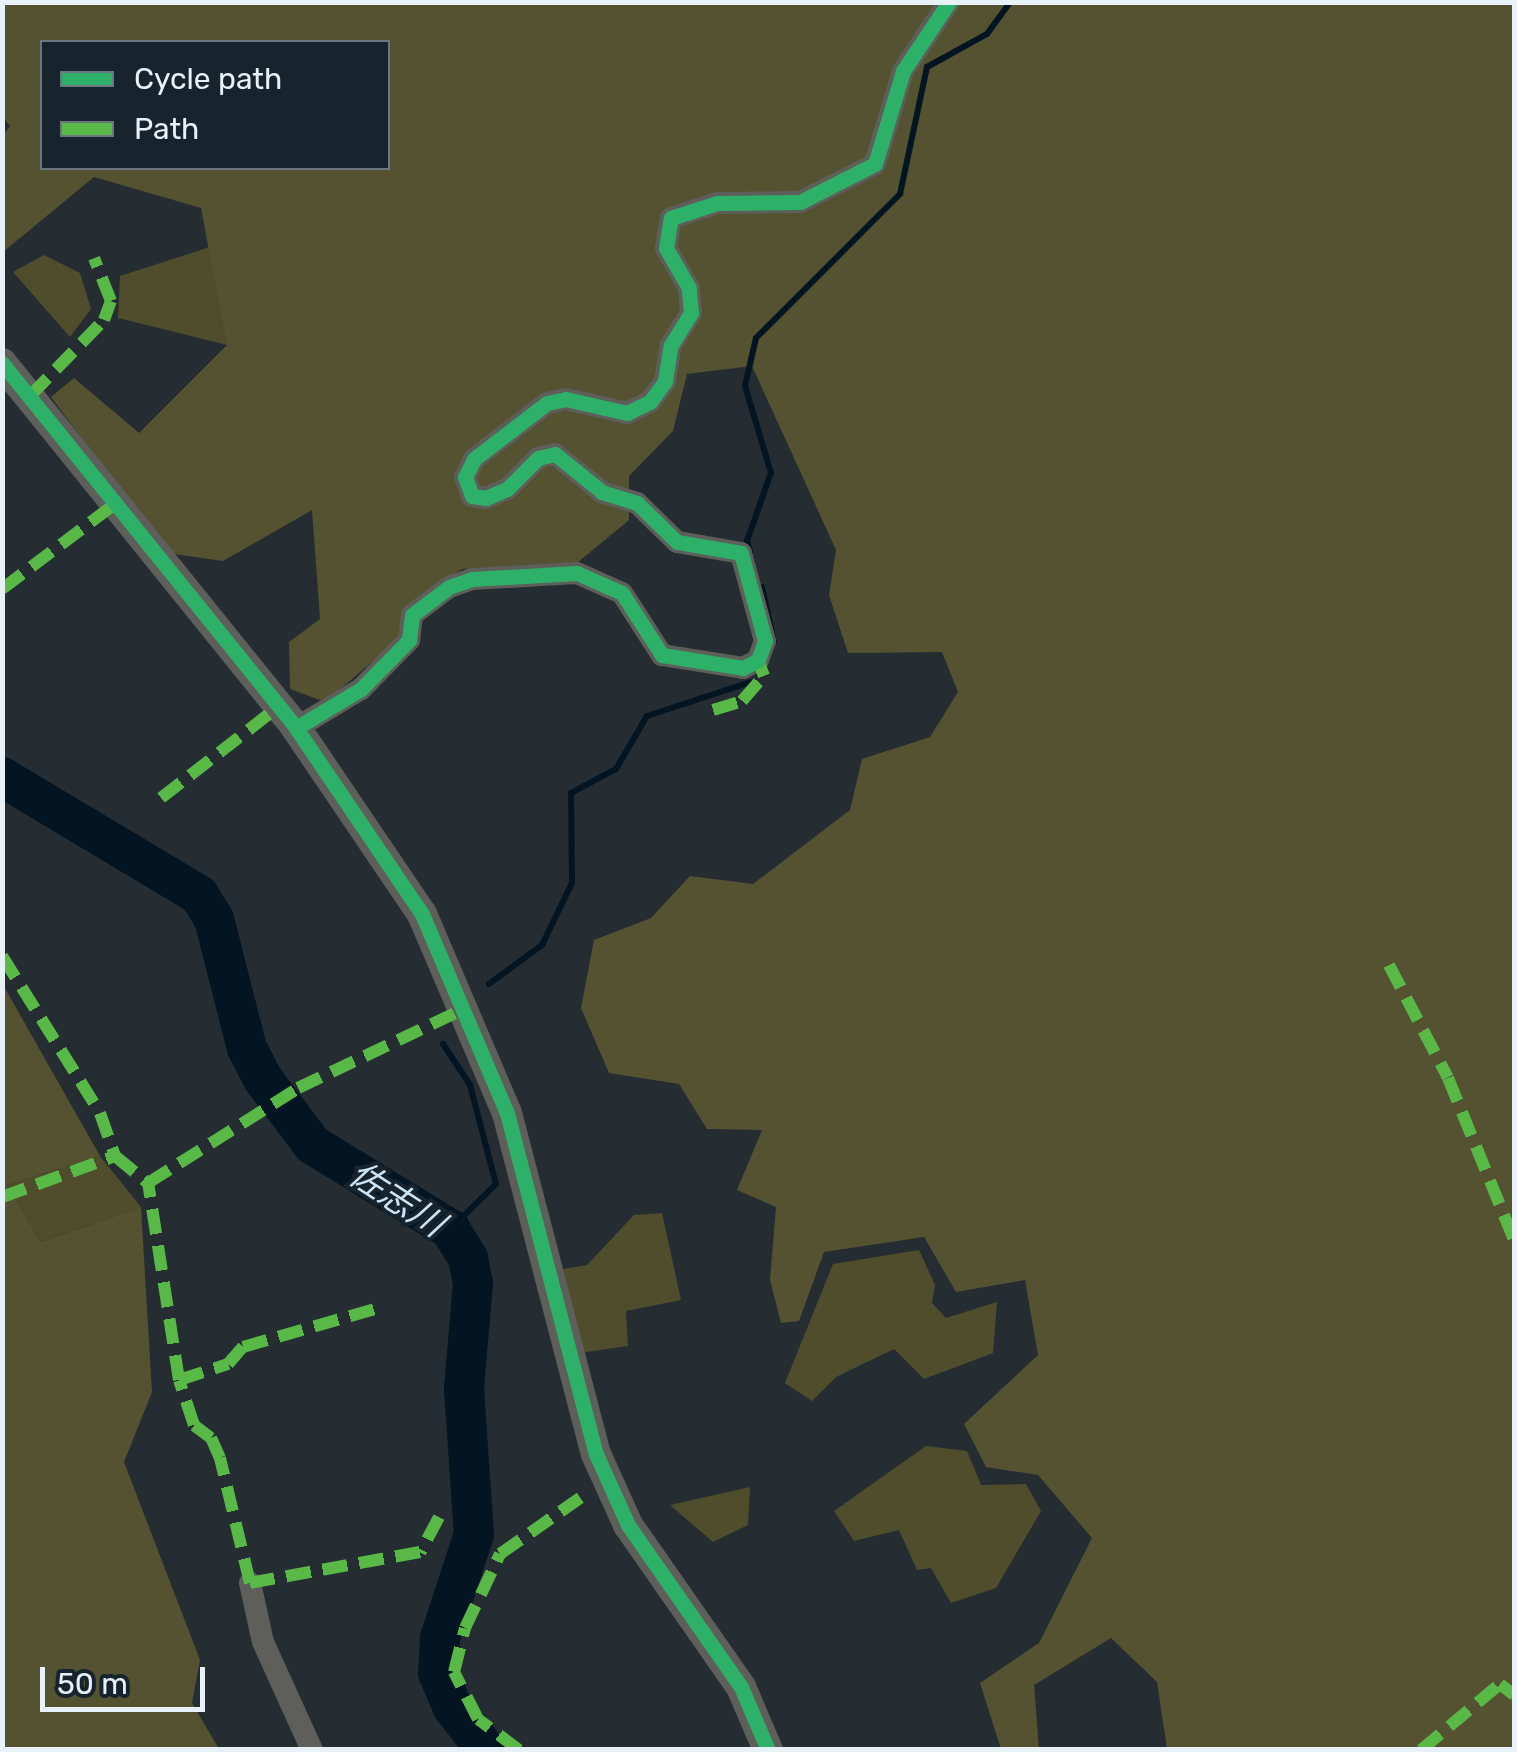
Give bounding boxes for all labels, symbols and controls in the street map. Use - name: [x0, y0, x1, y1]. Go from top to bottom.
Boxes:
- legend: [40, 40, 390, 170]
- text: Cycle path: [134, 61, 282, 97]
- text: Path: [134, 111, 199, 147]
- water label: 佐志川: [342, 1153, 452, 1245]
- scale bar: [45, 1647, 210, 1709]
- text: 50 m: [57, 1666, 128, 1702]

